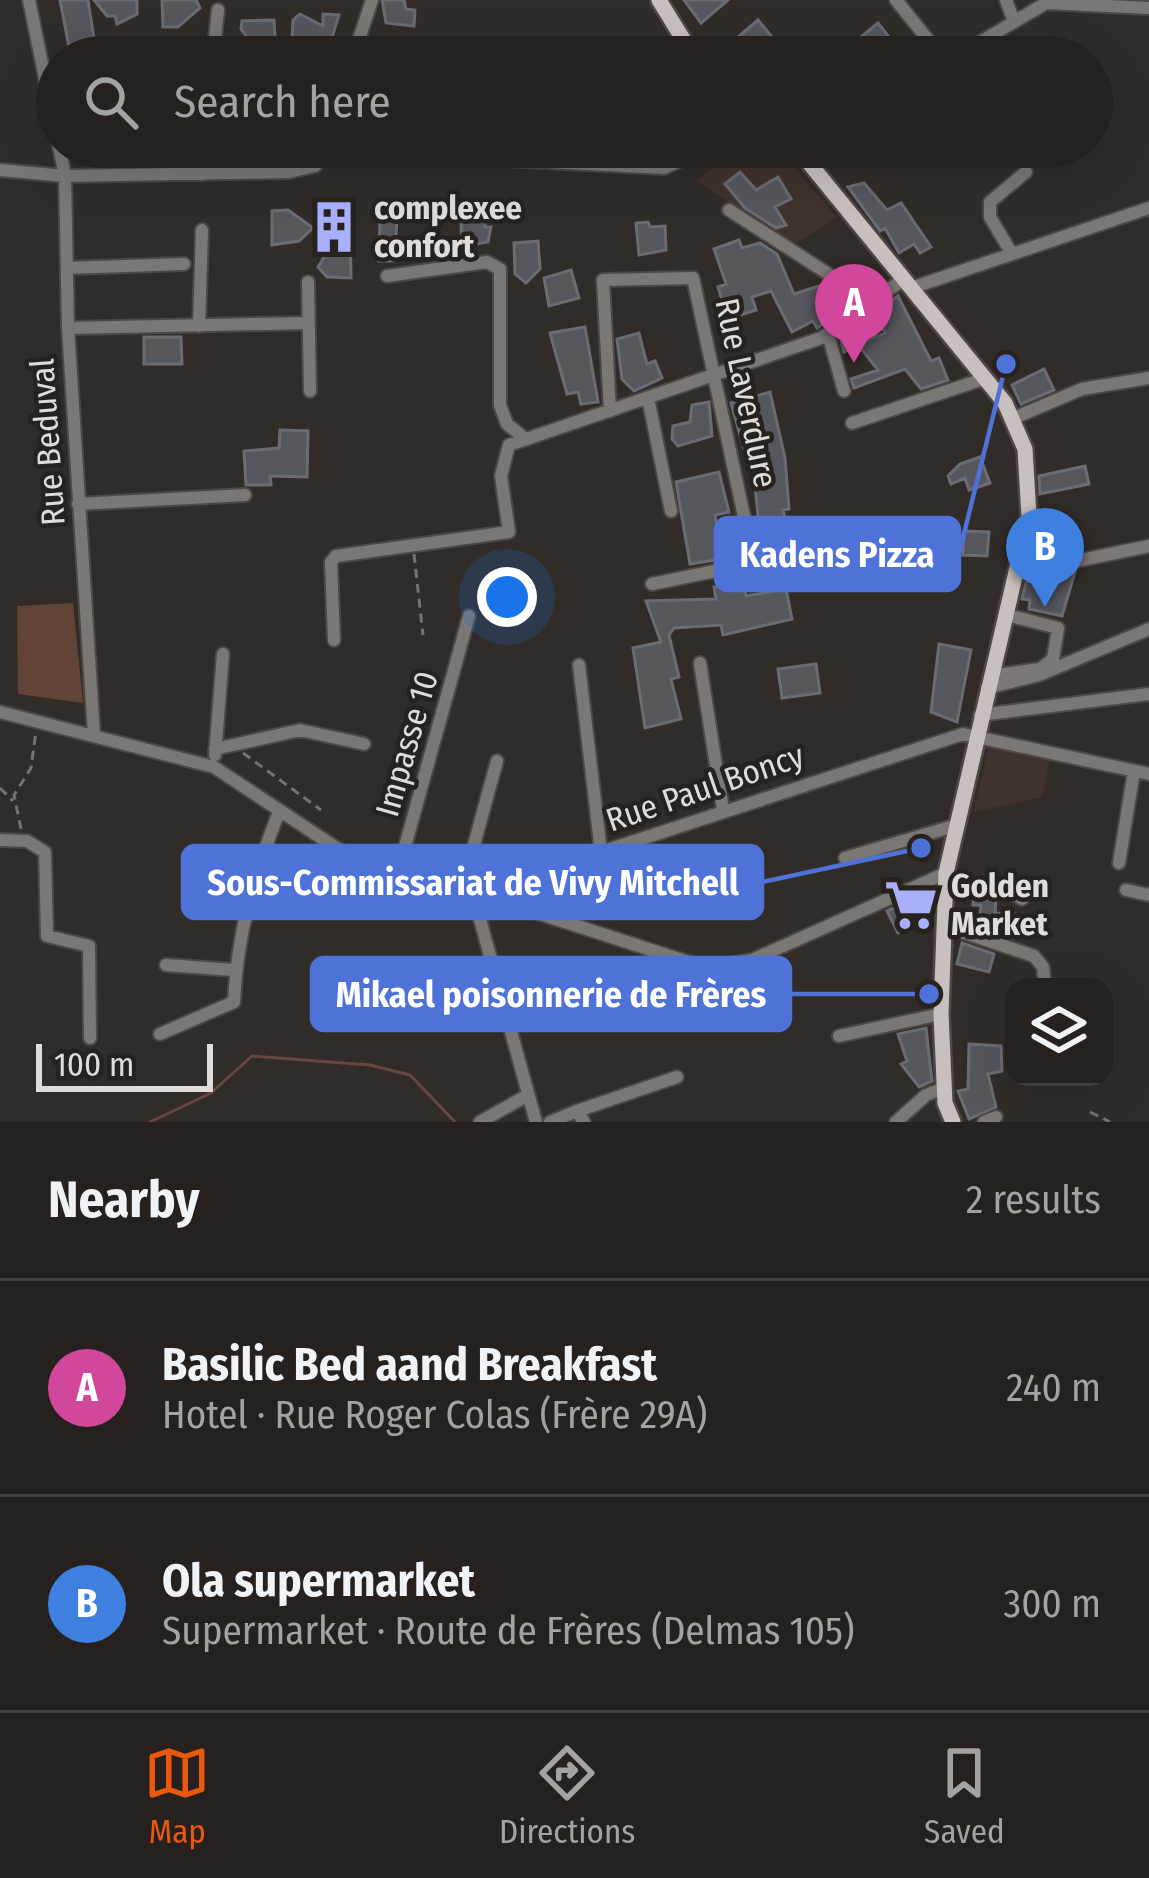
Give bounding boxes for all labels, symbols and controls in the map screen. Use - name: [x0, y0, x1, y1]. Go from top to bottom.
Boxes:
- search box: [36, 36, 1113, 168]
- icon: search: [78, 69, 144, 135]
- text: Search here: [174, 75, 391, 129]
- place label: complexee confort: [374, 188, 522, 266]
- building icon: complexee confort: [305, 198, 363, 256]
- pin: A: [815, 264, 893, 363]
- street label: Rue Laverdure: [706, 295, 786, 491]
- street label: Rue Beduval: [22, 357, 74, 527]
- pin: B: [1006, 508, 1084, 607]
- callout: Kadens Pizza: [716, 518, 959, 590]
- text: Kadens Pizza: [739, 533, 935, 577]
- your location: [477, 567, 537, 627]
- street label: Impasse 10: [367, 667, 447, 821]
- street label: Rue Paul Boncy: [601, 735, 809, 841]
- callout: Sous-Commissariat de Vivy Mitchell: [183, 846, 762, 918]
- text: Sous-Commissariat de Vivy Mitchell: [207, 861, 739, 905]
- place label: Golden Market: [951, 866, 1049, 944]
- supermarket icon: Golden Market: [882, 876, 940, 934]
- callout: Mikael poisonnerie de Frères: [312, 958, 790, 1030]
- text: Mikael poisonnerie de Frères: [336, 973, 766, 1017]
- map controls: [1005, 978, 1113, 1086]
- button: layers: [1005, 978, 1113, 1086]
- scale bar: [36, 1038, 213, 1091]
- text: 100 m: [54, 1045, 134, 1085]
- text: Nearby: [48, 1169, 200, 1231]
- text: 2 results: [966, 1177, 1101, 1223]
- text: Basilic Bed aand Breakfast: [162, 1338, 657, 1392]
- text: A: [76, 1365, 98, 1411]
- text: 240 m: [1006, 1365, 1101, 1411]
- text: Hotel · Rue Roger Colas (Frère 29A): [162, 1392, 707, 1438]
- text: Ola supermarket: [162, 1554, 475, 1608]
- text: B: [76, 1581, 98, 1627]
- text: 300 m: [1004, 1581, 1101, 1627]
- text: Supermarket · Route de Frères (Delmas 105): [162, 1608, 854, 1654]
- tab: Map: [144, 1740, 210, 1852]
- tab: Directions: [499, 1740, 635, 1852]
- tab: Saved: [924, 1740, 1005, 1852]

